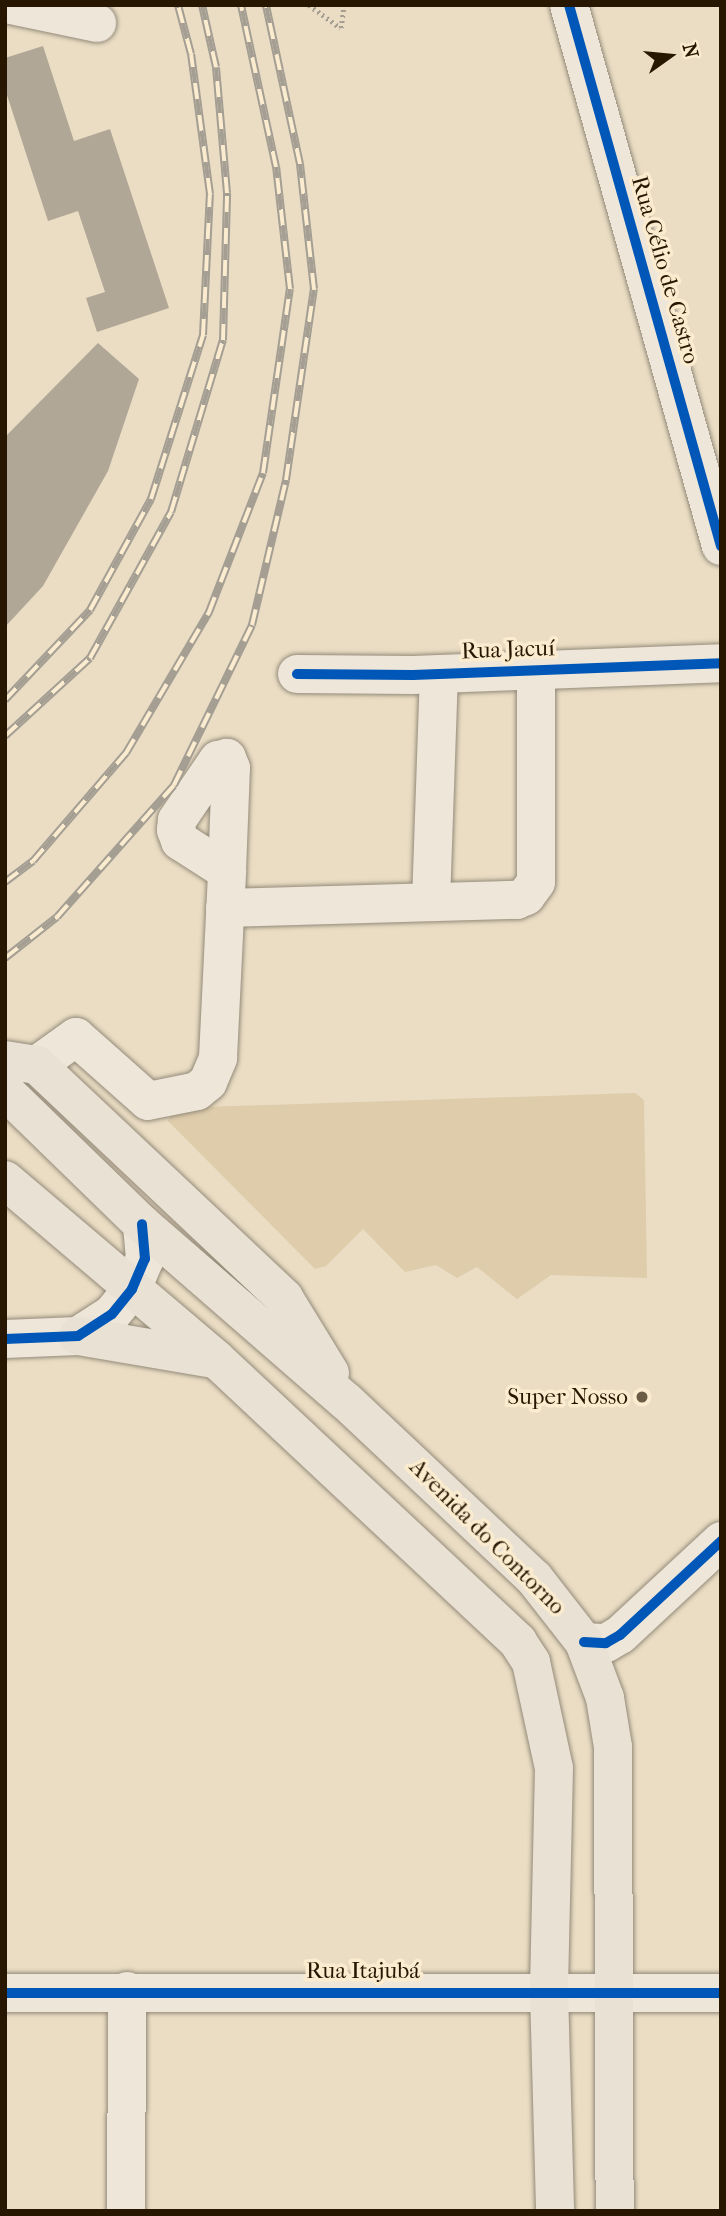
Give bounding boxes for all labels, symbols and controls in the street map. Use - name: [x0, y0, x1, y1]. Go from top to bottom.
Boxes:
- north arrow: [635, 21, 705, 91]
- text: N: [678, 41, 703, 60]
- street label: Rua Célio de Castro: [625, 173, 705, 367]
- street label: Rua Jacuí: [461, 635, 555, 665]
- place label: Super Nosso: [507, 1383, 628, 1411]
- marker: Super Nosso: [634, 1389, 650, 1405]
- street label: Avenida do Contorno: [403, 1453, 571, 1621]
- street label: Rua Itajubá: [306, 1957, 420, 1985]

